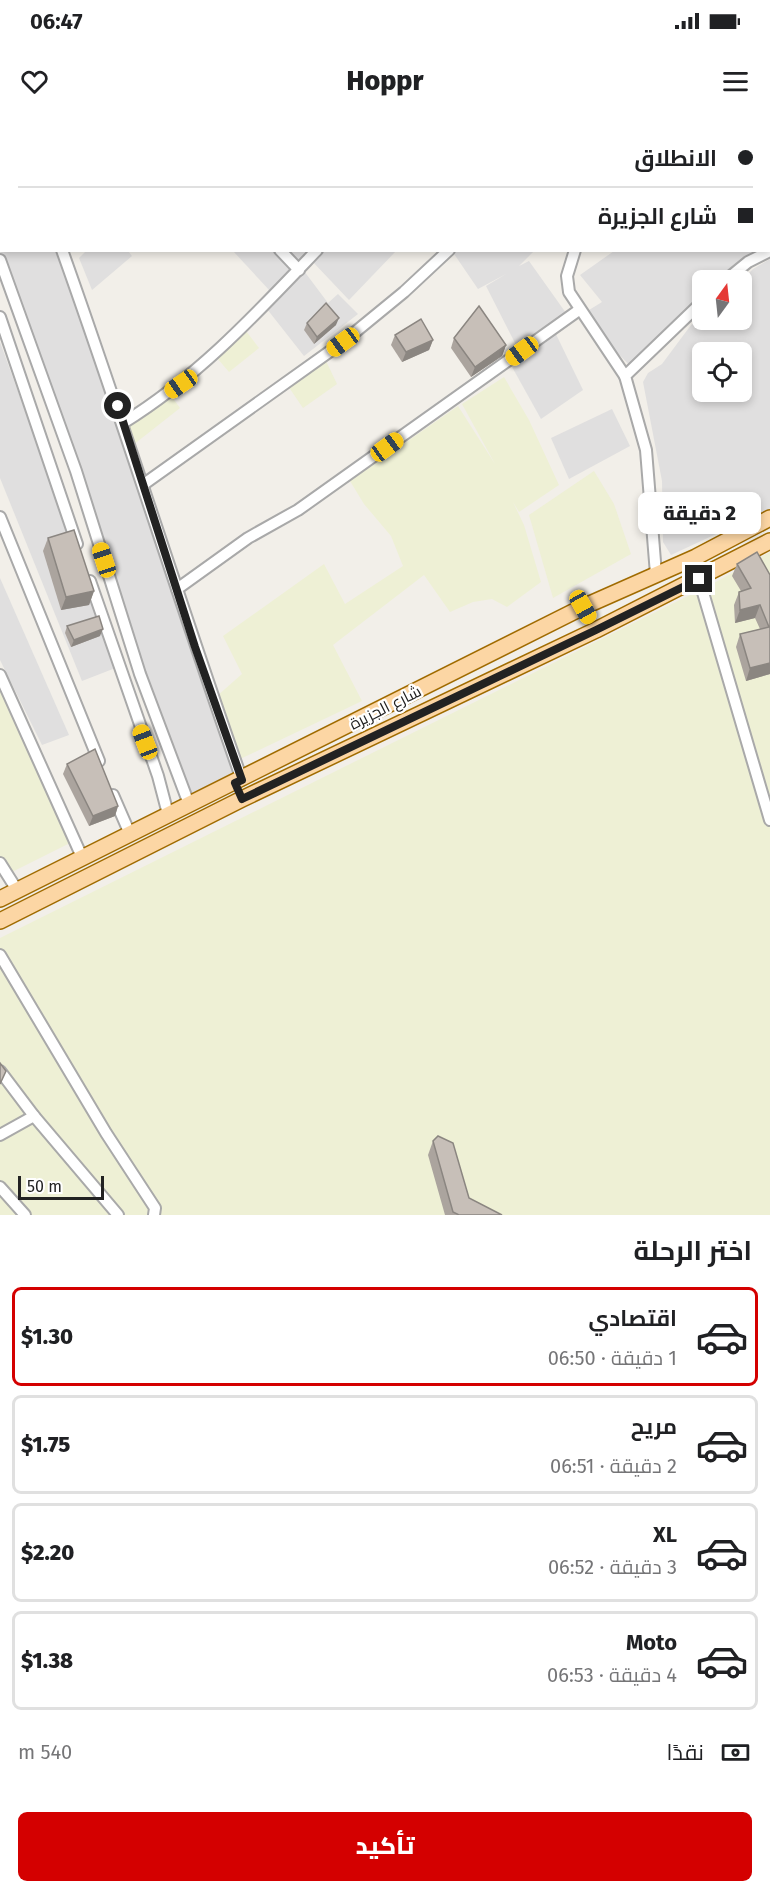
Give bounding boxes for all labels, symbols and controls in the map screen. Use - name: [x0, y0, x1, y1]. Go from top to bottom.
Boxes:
- text: 06:47: [30, 8, 83, 35]
- icon: heart: [18, 65, 51, 98]
- text: Hoppr: [347, 65, 423, 97]
- icon: menu: [719, 65, 752, 98]
- text: الانطلاق: [634, 145, 717, 172]
- text: شارع الجزيرة: [598, 203, 717, 230]
- north arrow: [692, 270, 752, 330]
- map controls: [692, 270, 752, 402]
- car: [323, 324, 363, 360]
- car: [502, 333, 542, 369]
- button: locate: [692, 342, 752, 402]
- car: [161, 366, 201, 402]
- route start: [104, 392, 131, 419]
- car: [367, 429, 407, 465]
- callout: 2 دقيقة: [638, 492, 760, 534]
- text: 2 دقيقة: [663, 501, 736, 525]
- car: [90, 540, 118, 580]
- route end: [685, 565, 712, 592]
- car: [566, 587, 600, 627]
- street label: شارع الجزيرة: [346, 681, 425, 735]
- car: [130, 722, 160, 762]
- scale bar: [18, 1173, 104, 1200]
- text: 50 m: [27, 1177, 62, 1196]
- text: اختر الرحلة: [633, 1235, 752, 1267]
- text: اقتصادي: [588, 1305, 677, 1332]
- icon: car: [695, 1310, 749, 1364]
- text: $1.30: [21, 1323, 73, 1350]
- text: 1 دقيقة · 06:50: [548, 1346, 677, 1370]
- text: مريح: [631, 1413, 677, 1440]
- icon: car: [695, 1418, 749, 1472]
- text: $1.75: [21, 1431, 70, 1458]
- text: 2 دقيقة · 06:51: [550, 1454, 677, 1478]
- text: XL: [653, 1521, 677, 1548]
- icon: car: [695, 1526, 749, 1580]
- text: $2.20: [21, 1539, 74, 1566]
- text: 3 دقيقة · 06:52: [548, 1555, 677, 1579]
- text: Moto: [626, 1629, 677, 1656]
- icon: car: [695, 1634, 749, 1688]
- text: $1.38: [21, 1647, 73, 1674]
- text: 4 دقيقة · 06:53: [547, 1663, 677, 1687]
- icon: cash: [719, 1736, 752, 1769]
- text: نقدًا: [666, 1739, 704, 1766]
- text: 540 m: [18, 1740, 72, 1764]
- button: تأكيد: [18, 1812, 752, 1881]

